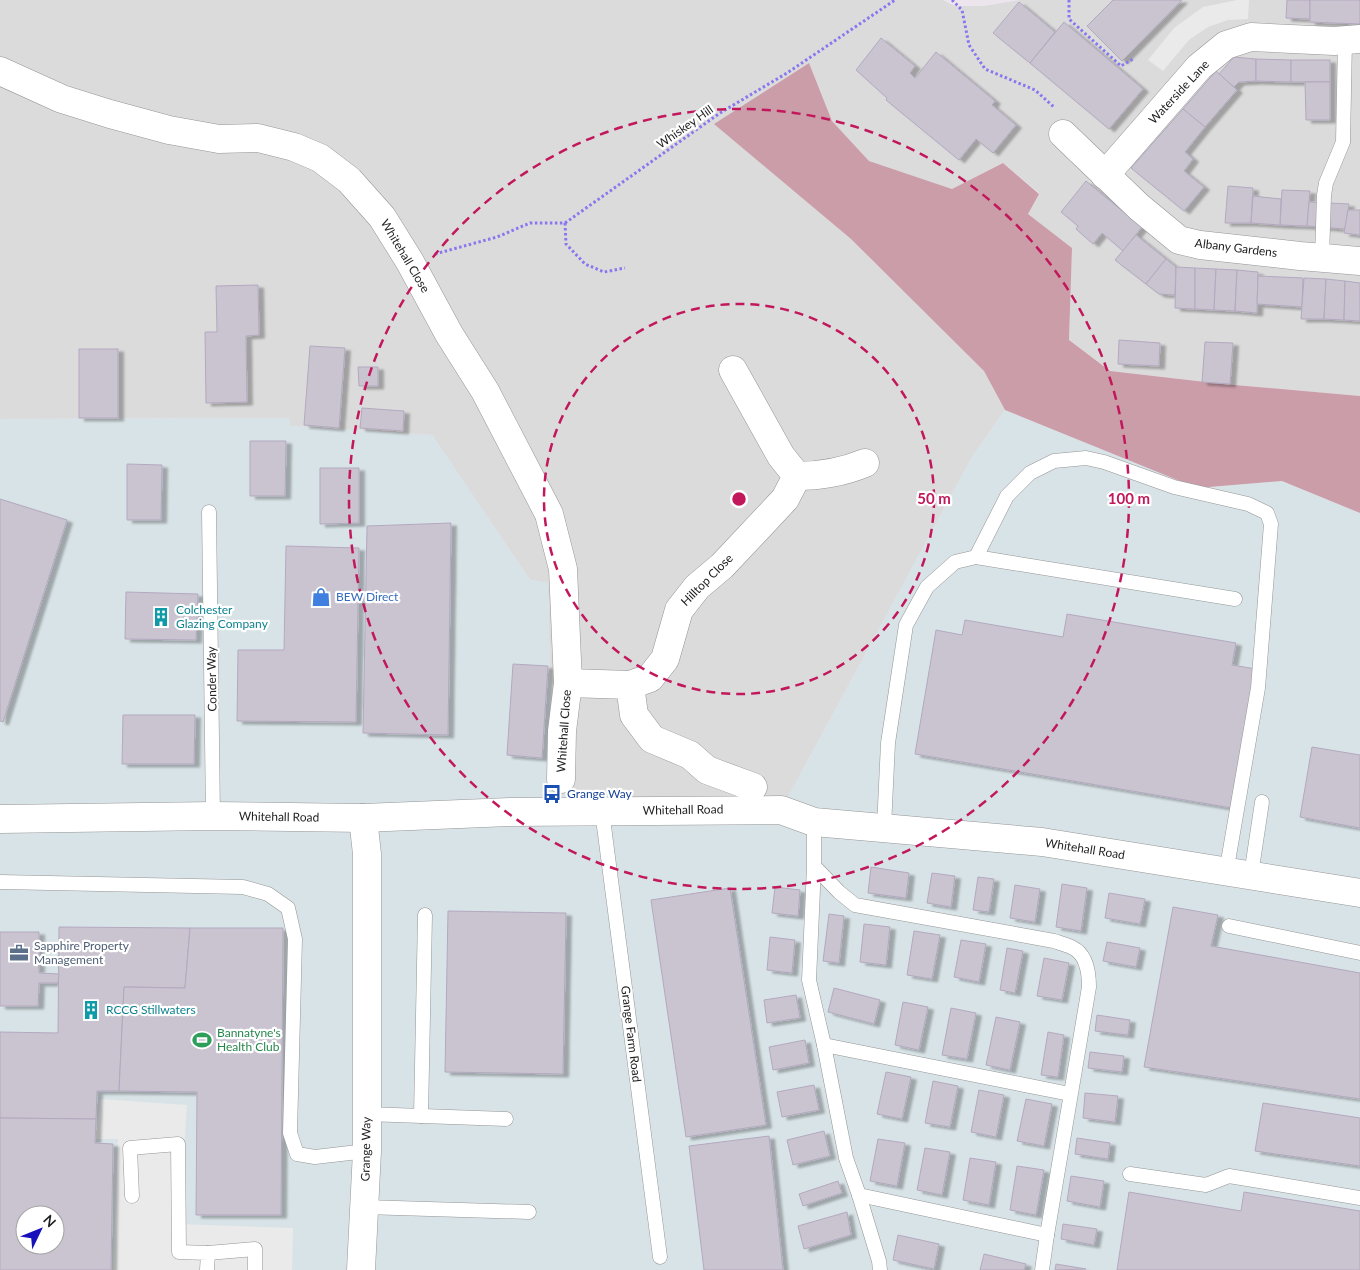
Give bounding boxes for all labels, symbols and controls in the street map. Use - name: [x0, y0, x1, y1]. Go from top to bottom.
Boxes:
- street label: Waterside Lane: [1145, 57, 1212, 127]
- street label: Whiskey Hill: [654, 102, 716, 152]
- street label: Whitehall Close: [378, 216, 433, 295]
- street label: Albany Gardens: [1194, 235, 1278, 260]
- text: 50 m: [917, 489, 951, 507]
- text: 100 m: [1108, 489, 1150, 507]
- centre of rings: [730, 490, 748, 508]
- street label: Hilltop Close: [677, 550, 736, 609]
- shop icon: BEW Direct: [310, 586, 332, 608]
- place label: BEW Direct: [336, 589, 399, 604]
- place label: Colchester Glazing Company: [176, 602, 269, 631]
- building icon: Colchester Glazing Company: [150, 606, 172, 628]
- street label: Conder Way: [203, 645, 220, 712]
- street label: Whitehall Close: [553, 689, 574, 773]
- bus stop icon: Grange Way: [541, 783, 563, 805]
- place label: Grange Way: [567, 786, 633, 801]
- street label: Whitehall Road: [643, 801, 723, 818]
- street label: Whitehall Road: [239, 808, 319, 825]
- street label: Whitehall Road: [1044, 835, 1126, 862]
- place label: Sapphire Property Management: [34, 938, 130, 967]
- office icon: Sapphire Property Management: [8, 942, 30, 964]
- street label: Grange Farm Road: [618, 985, 645, 1083]
- building icon: RCCG Stillwaters: [80, 999, 102, 1021]
- place label: RCCG Stillwaters: [106, 1002, 196, 1017]
- place label: Bannatyne's Health Club: [217, 1025, 281, 1054]
- sports icon: Bannatyne's Health Club: [191, 1029, 213, 1051]
- street label: Grange Way: [357, 1116, 374, 1181]
- north arrow: [15, 1205, 65, 1255]
- text: N: [40, 1211, 60, 1231]

